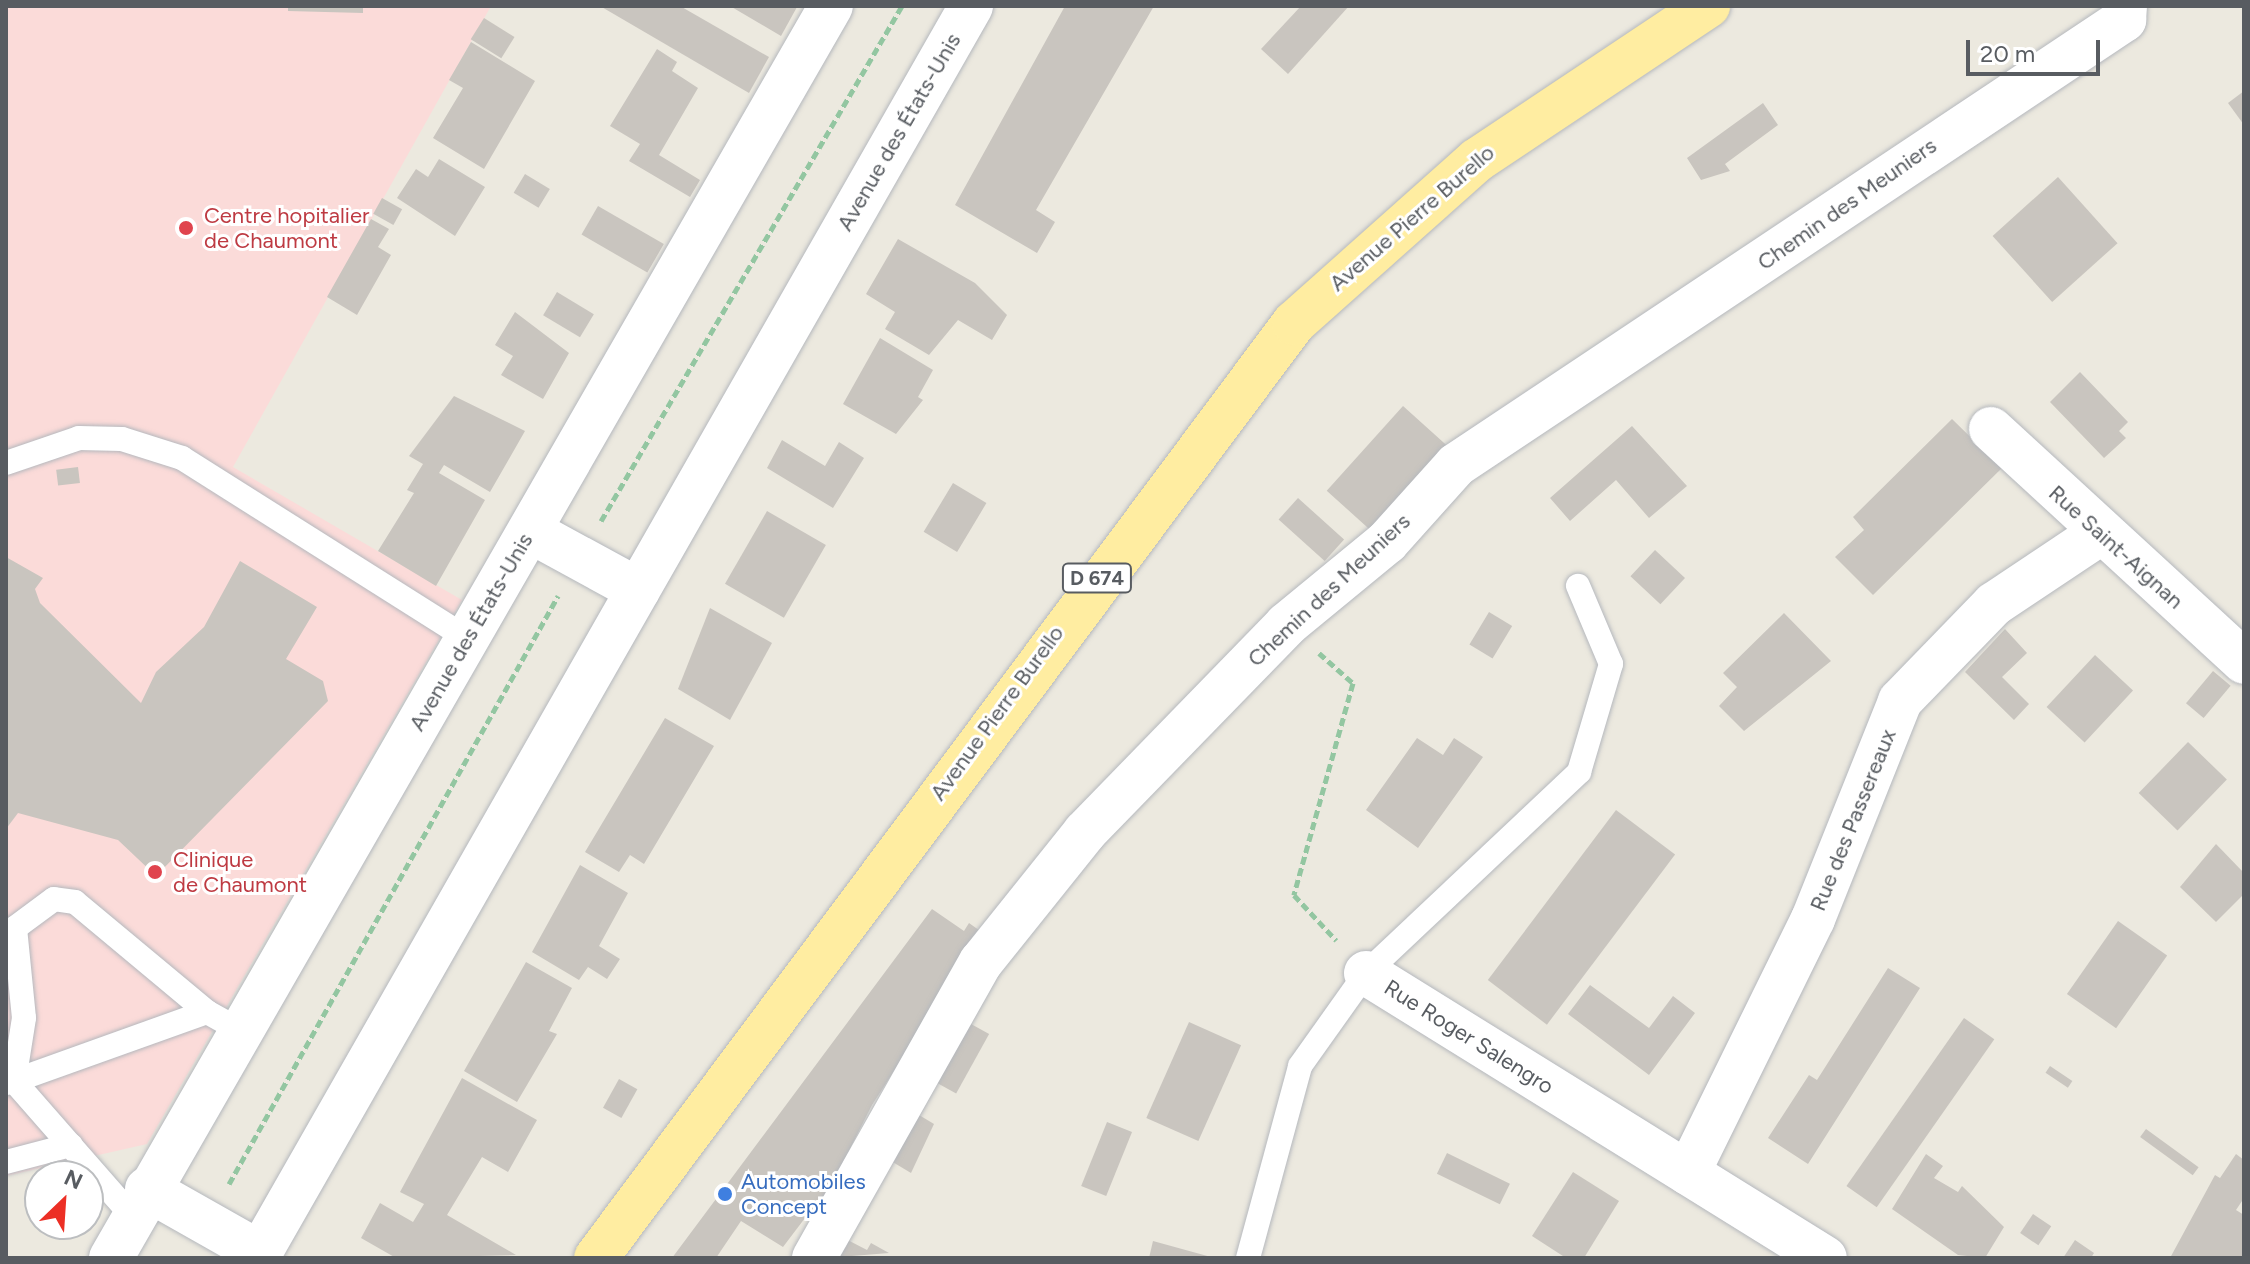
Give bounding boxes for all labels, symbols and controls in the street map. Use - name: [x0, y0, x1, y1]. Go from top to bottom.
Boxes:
- scale bar: [1970, 24, 2104, 74]
- street label: Avenue des États-Unis: [832, 28, 966, 236]
- text: 20 m: [1980, 39, 2035, 68]
- street label: Chemin des Meuniers: [1752, 132, 1942, 276]
- street label: Avenue Pierre Burello: [1324, 139, 1500, 297]
- place label: Centre hopitalier de Chaumont: [204, 202, 369, 254]
- marker: Centre hopitalier de Chaumont: [175, 217, 197, 239]
- street label: Rue Saint-Aignan: [2043, 480, 2189, 614]
- street label: Chemin des Meuniers: [1242, 508, 1416, 672]
- street label: Avenue des États-Unis: [404, 528, 538, 736]
- road number: D 674: [1061, 562, 1133, 594]
- street label: Avenue Pierre Burello: [925, 620, 1069, 806]
- street label: Rue des Passereaux: [1804, 725, 1902, 915]
- place label: Clinique de Chaumont: [173, 846, 307, 898]
- marker: Clinique de Chaumont: [144, 861, 166, 883]
- street label: Rue Roger Salengro: [1379, 974, 1559, 1100]
- north arrow: [24, 1160, 104, 1240]
- text: N: [60, 1164, 87, 1195]
- place label: Automobiles Concept: [741, 1168, 866, 1220]
- marker: Automobiles Concept: [716, 1185, 734, 1203]

